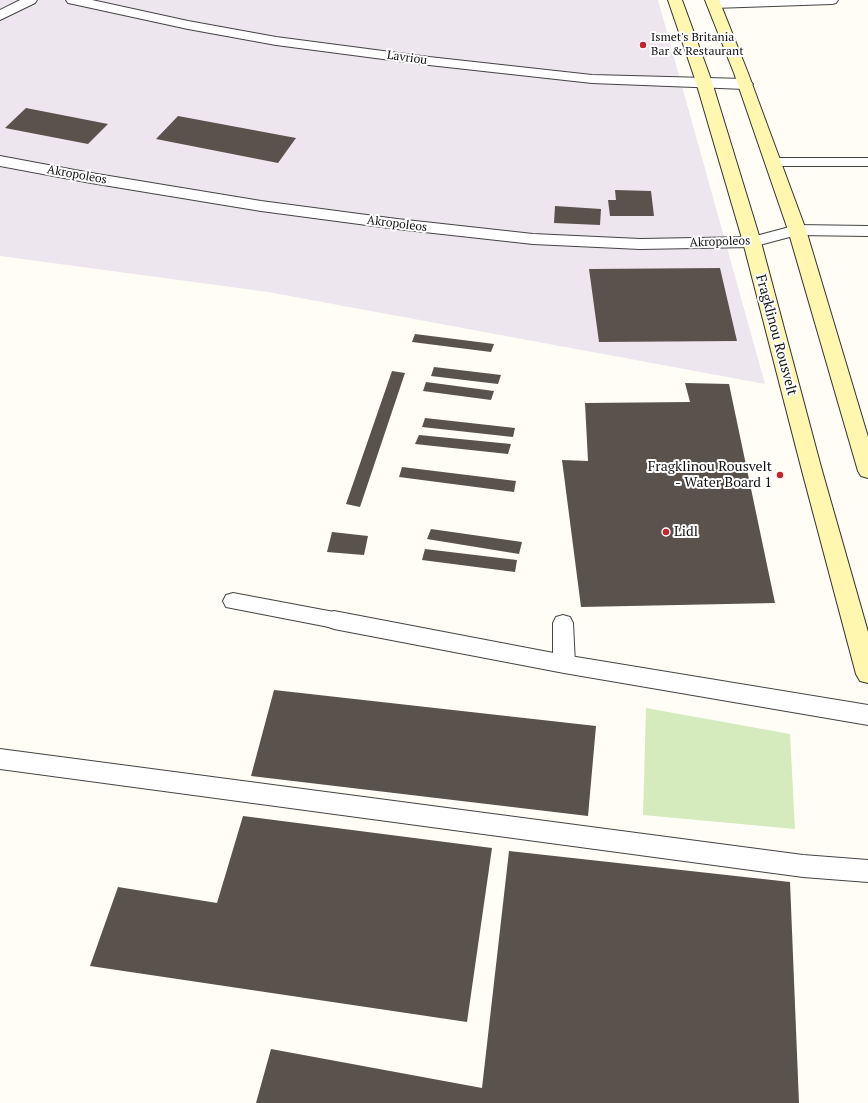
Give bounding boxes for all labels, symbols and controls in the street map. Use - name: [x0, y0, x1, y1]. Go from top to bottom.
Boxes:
- place label: Ismet's Britania Bar & Restaurant: [651, 31, 744, 59]
- marker: Ismet's Britania Bar & Restaurant: [638, 40, 648, 50]
- street label: Lavriou: [386, 48, 428, 68]
- street label: Akropoleos: [46, 163, 108, 187]
- street label: Akropoleos: [366, 213, 428, 235]
- street label: Akropoleos: [689, 234, 751, 250]
- street label: Fragklinou Rousvelt: [752, 273, 800, 397]
- place label: Fragklinou Rousvelt - Water Board 1: [648, 459, 772, 492]
- marker: Fragklinou Rousvelt - Water Board 1: [775, 470, 785, 480]
- place label: Lidl: [674, 524, 698, 540]
- marker: Lidl: [661, 527, 671, 537]

